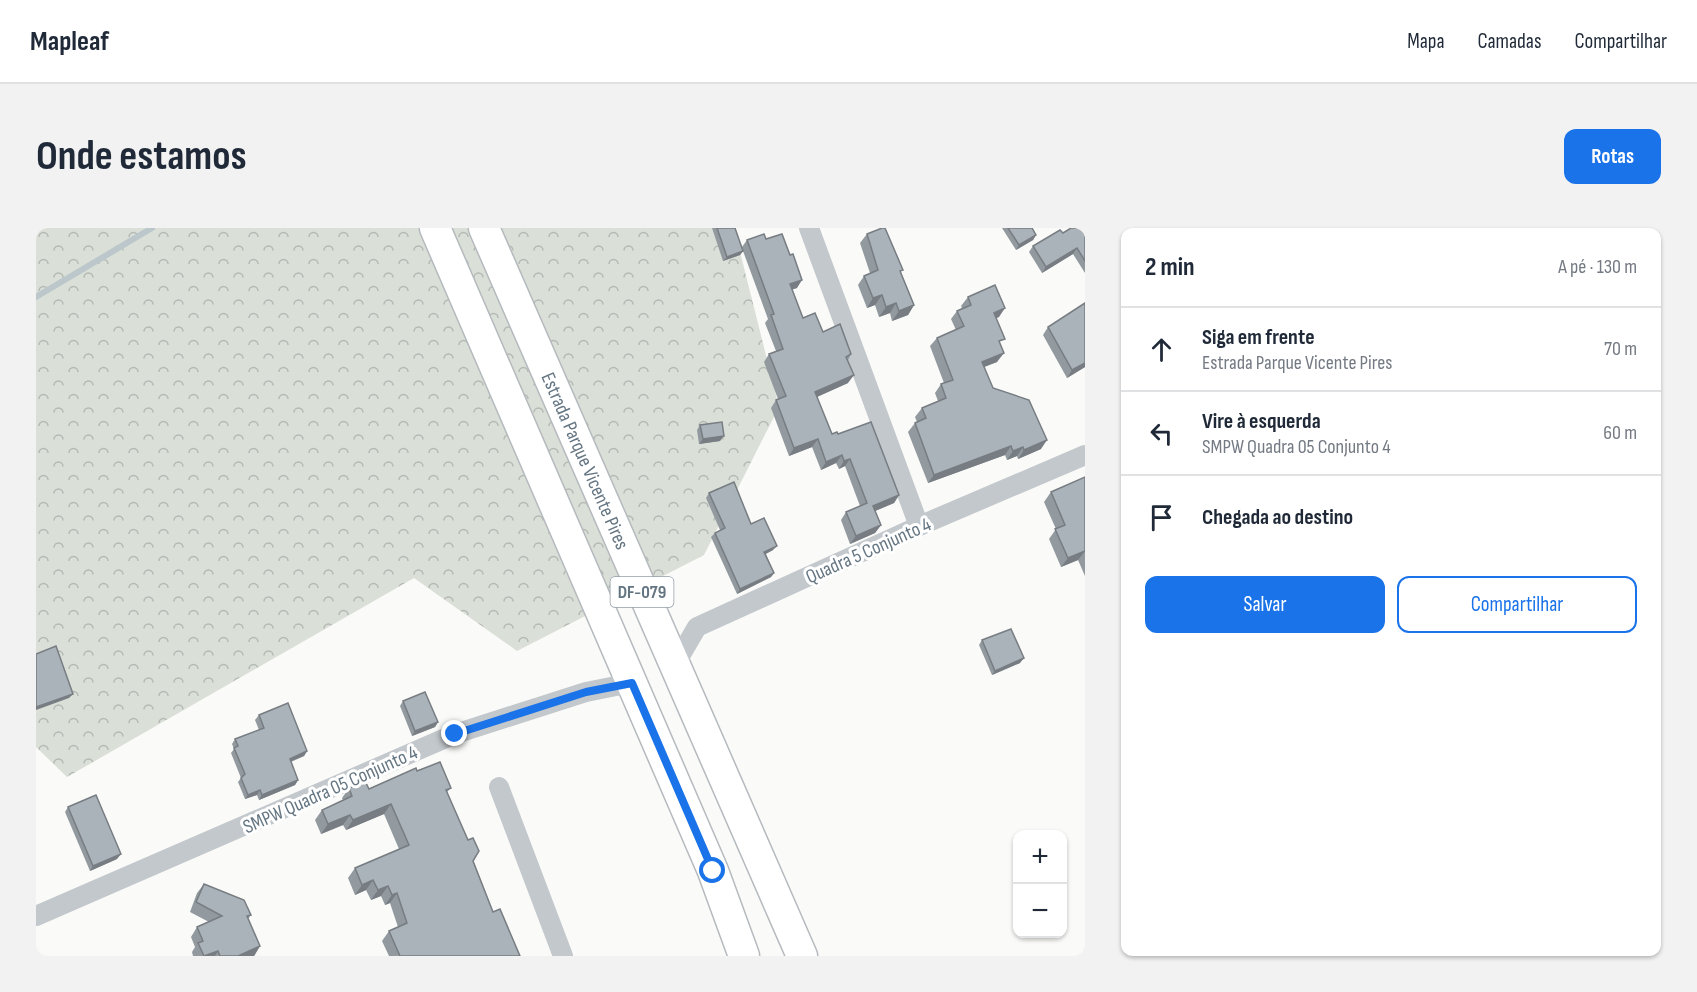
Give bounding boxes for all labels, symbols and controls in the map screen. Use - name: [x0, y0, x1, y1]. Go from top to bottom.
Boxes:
- text: Mapleaf: [30, 25, 109, 58]
- text: Mapa: [1407, 29, 1445, 54]
- text: Camadas: [1478, 29, 1541, 54]
- text: Compartilhar: [1574, 29, 1667, 54]
- button: Rotas: [1564, 129, 1661, 184]
- text: Onde estamos: [36, 131, 247, 182]
- text: 2 min: [1145, 252, 1195, 283]
- text: A pé · 130 m: [1558, 255, 1637, 279]
- text: Siga em frente: [1202, 324, 1315, 351]
- icon: ahead: [1145, 333, 1178, 366]
- text: 70 m: [1604, 337, 1637, 361]
- text: Estrada Parque Vicente Pires: [1202, 351, 1392, 375]
- street label: Estrada Parque Vicente Pires: [536, 369, 634, 553]
- text: Vire à esquerda: [1202, 408, 1321, 435]
- icon: left: [1145, 417, 1178, 450]
- text: 60 m: [1603, 421, 1637, 445]
- text: SMPW Quadra 05 Conjunto 4: [1202, 435, 1391, 459]
- icon: arrive: [1145, 501, 1178, 534]
- text: Chegada ao destino: [1202, 504, 1353, 531]
- street label: Quadra 5 Conjunto 4: [802, 513, 935, 589]
- button: Salvar: [1145, 576, 1385, 633]
- button: Compartilhar: [1397, 576, 1637, 633]
- road number: DF-079: [610, 577, 674, 607]
- route end: [441, 720, 467, 746]
- street label: SMPW Quadra 05 Conjunto 4: [239, 741, 421, 839]
- map controls: [1013, 830, 1067, 938]
- button: +: [1013, 830, 1067, 884]
- route start: [699, 857, 725, 883]
- button: −: [1013, 884, 1067, 938]

